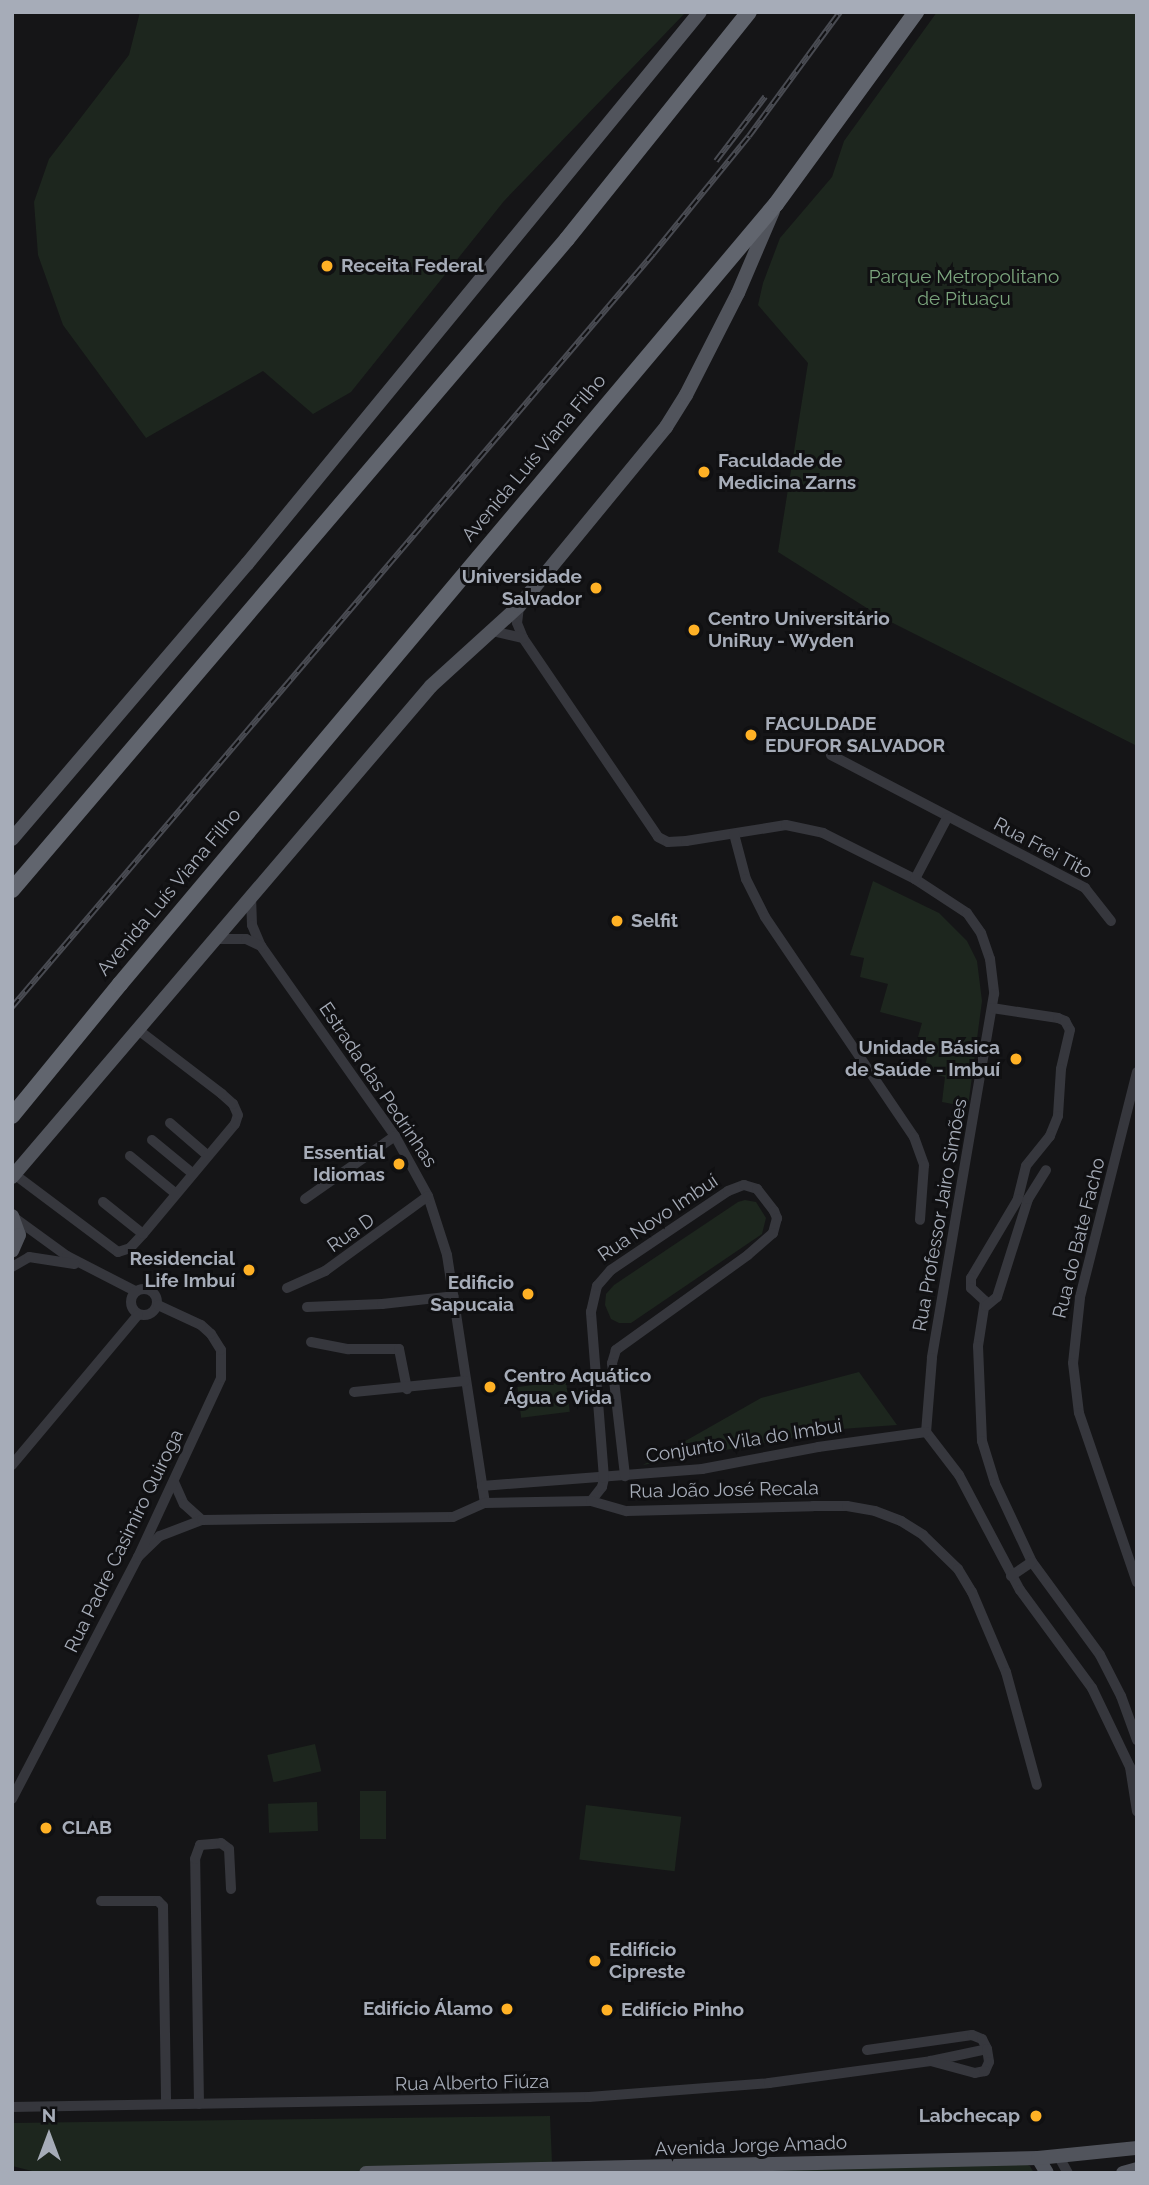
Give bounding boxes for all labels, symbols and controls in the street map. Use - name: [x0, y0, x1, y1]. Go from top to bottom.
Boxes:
- place label: Receita Federal: [341, 255, 484, 277]
- marker: Receita Federal: [319, 258, 335, 274]
- park label: Parque Metropolitano de Pituaçu: [869, 266, 1059, 310]
- street label: Avenida Luís Viana Filho: [457, 369, 611, 547]
- place label: Faculdade de Medicina Zarns: [718, 450, 856, 494]
- marker: Faculdade de Medicina Zarns: [696, 464, 712, 480]
- place label: Universidade Salvador: [462, 566, 582, 610]
- marker: Universidade Salvador: [588, 580, 604, 596]
- place label: Centro Universitário UniRuy - Wyden: [708, 608, 890, 652]
- marker: Centro Universitário UniRuy - Wyden: [686, 622, 702, 638]
- place label: FACULDADE EDUFOR SALVADOR: [765, 713, 945, 757]
- marker: FACULDADE EDUFOR SALVADOR: [743, 727, 759, 743]
- street label: Avenida Luís Viana Filho: [92, 803, 246, 981]
- street label: Rua Frei Tito: [990, 812, 1096, 884]
- place label: Selfit: [631, 910, 678, 932]
- marker: Selfit: [609, 913, 625, 929]
- street label: Estrada das Pedrinhas: [314, 998, 442, 1172]
- place label: Unidade Básica de Saúde - Imbuí: [845, 1037, 1000, 1081]
- marker: Unidade Básica de Saúde - Imbuí: [1006, 1049, 1026, 1069]
- street label: Rua Professor Jairo Simões: [908, 1096, 972, 1334]
- place label: Essential Idiomas: [303, 1142, 385, 1186]
- street label: Rua do Bate Facho: [1048, 1155, 1110, 1321]
- marker: Essential Idiomas: [391, 1156, 407, 1172]
- street label: Rua Novo Imbuí: [594, 1170, 722, 1266]
- street label: Rua D: [323, 1209, 379, 1257]
- place label: Residencial Life Imbuí: [129, 1248, 235, 1292]
- marker: Residencial Life Imbuí: [241, 1262, 257, 1278]
- place label: Edificio Sapucaia: [430, 1272, 514, 1316]
- marker: Edificio Sapucaia: [520, 1286, 536, 1302]
- place label: Centro Aquático Água e Vida: [504, 1365, 652, 1409]
- marker: Centro Aquático Água e Vida: [482, 1379, 498, 1395]
- street label: Conjunto Vila do Imbui: [644, 1414, 844, 1468]
- street label: Rua Padre Casimiro Quiroga: [60, 1426, 188, 1656]
- street label: Rua João José Recala: [629, 1477, 819, 1503]
- place label: CLAB: [62, 1817, 112, 1839]
- marker: CLAB: [36, 1818, 56, 1838]
- place label: Edifício Cipreste: [609, 1939, 685, 1983]
- marker: Edifício Cipreste: [587, 1953, 603, 1969]
- place label: Edifício Álamo: [362, 1998, 493, 2020]
- place label: Edifício Pinho: [621, 1999, 744, 2021]
- marker: Edifício Álamo: [499, 2001, 515, 2017]
- marker: Edifício Pinho: [599, 2002, 615, 2018]
- street label: Rua Alberto Fiúza: [394, 2070, 550, 2096]
- north arrow: [14, 2101, 84, 2171]
- text: N: [42, 2104, 56, 2126]
- place label: Labchecap: [919, 2105, 1020, 2127]
- marker: Labchecap: [1026, 2106, 1046, 2126]
- street label: Avenida Jorge Amado: [654, 2131, 848, 2161]

